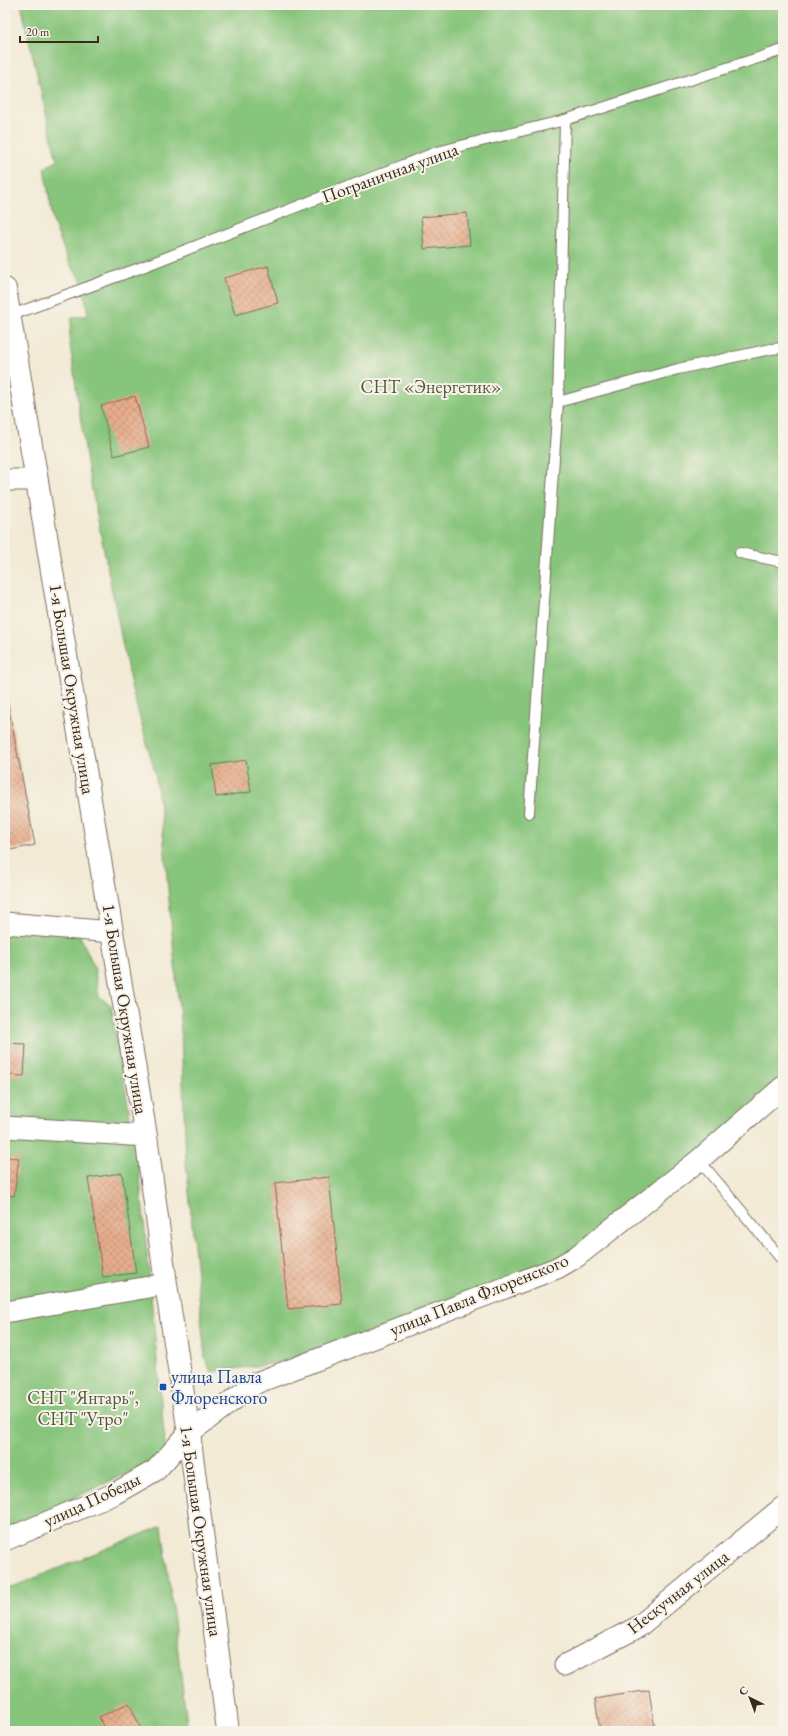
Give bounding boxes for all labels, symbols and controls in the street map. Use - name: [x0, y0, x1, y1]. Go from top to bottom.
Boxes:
- scale bar: [20, 18, 98, 44]
- text: 20 m: [26, 24, 50, 40]
- street label: Пограничная улица: [318, 137, 462, 208]
- park label: СНТ «Энергетик»: [361, 375, 501, 398]
- street label: 1-я Большая Окружная улица: [44, 582, 101, 797]
- street label: 1-я Большая Окружная улица: [97, 902, 154, 1117]
- street label: улица Павла Флоренского: [386, 1248, 572, 1341]
- place label: улица Павла Флоренского: [171, 1365, 268, 1409]
- marker: улица Павла Флоренского: [158, 1382, 168, 1392]
- park label: СНТ "Янтарь", СНТ "Утро": [27, 1386, 139, 1430]
- street label: 1-я Большая Окружная улица: [175, 1424, 228, 1639]
- street label: улица Победы: [40, 1467, 144, 1532]
- street label: Нескучная улица: [622, 1544, 734, 1639]
- north arrow: [730, 1678, 770, 1718]
- text: С: [736, 1683, 751, 1698]

